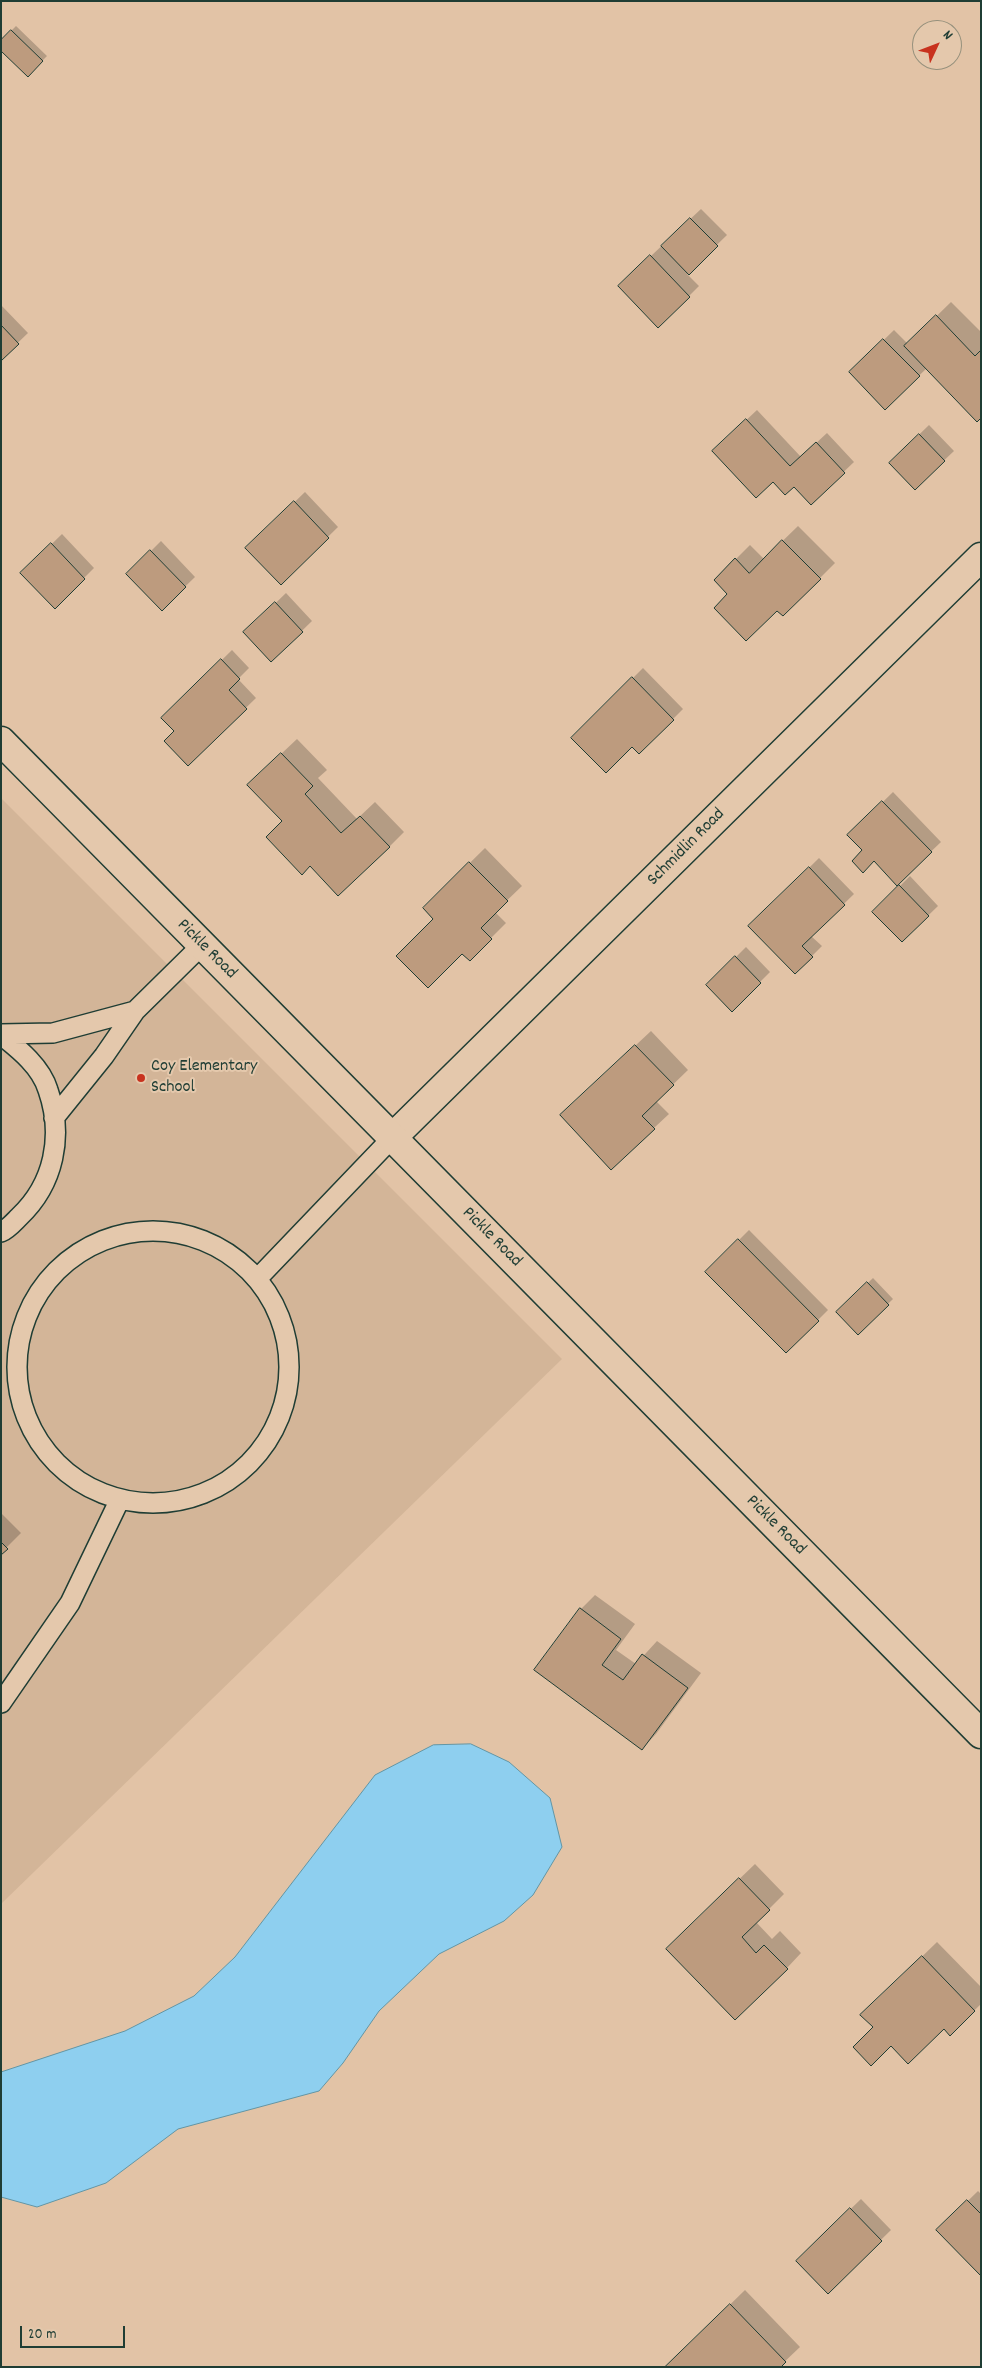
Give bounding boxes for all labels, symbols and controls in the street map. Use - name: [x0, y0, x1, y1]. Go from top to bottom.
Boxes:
- north arrow: [912, 20, 962, 70]
- text: N: [938, 26, 957, 45]
- street label: Schmidlin Road: [644, 805, 730, 891]
- street label: Pickle Road: [171, 915, 241, 985]
- place label: Coy Elementary School: [151, 1057, 257, 1100]
- marker: Coy Elementary School: [135, 1072, 147, 1084]
- street label: Pickle Road: [456, 1203, 526, 1273]
- street label: Pickle Road: [740, 1491, 810, 1561]
- scale bar: [22, 2316, 128, 2348]
- text: 20 m: [28, 2324, 56, 2346]

